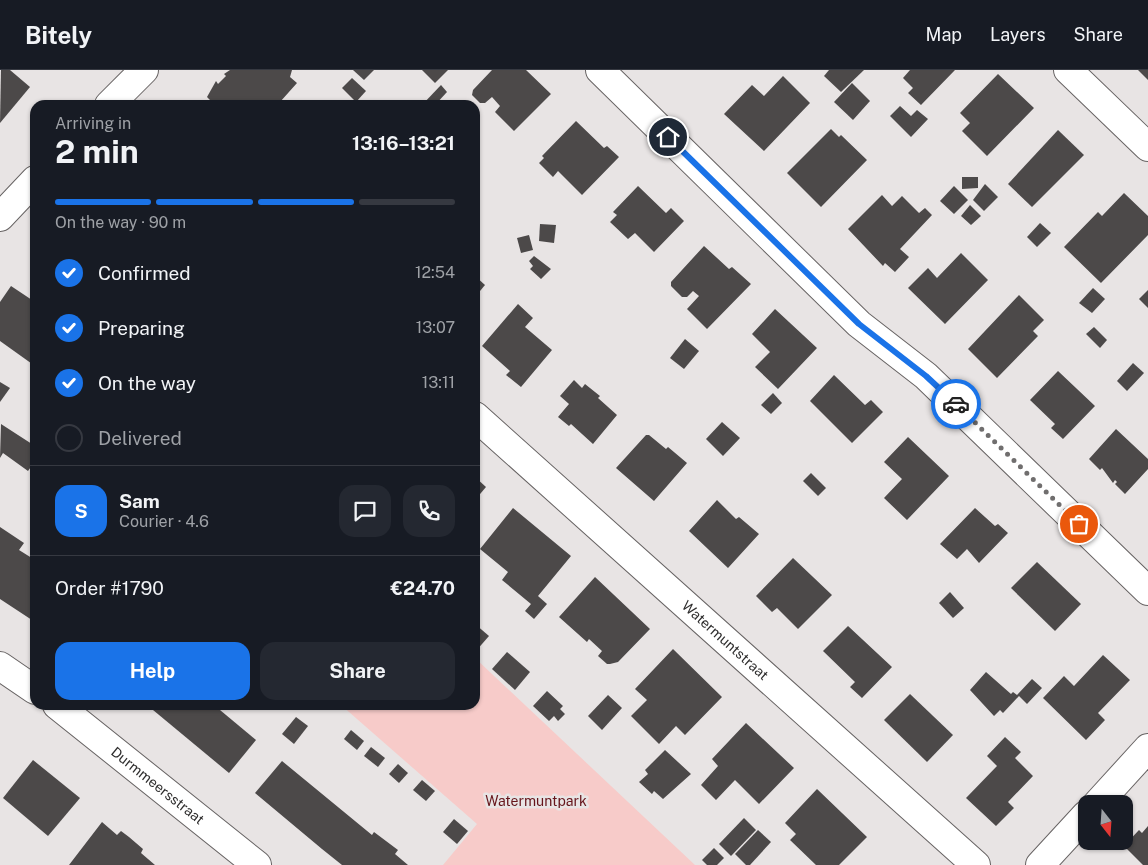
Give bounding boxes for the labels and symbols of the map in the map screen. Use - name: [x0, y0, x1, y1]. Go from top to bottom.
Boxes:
- pin: [647, 116, 689, 158]
- courier: [931, 379, 981, 429]
- pin: [1058, 503, 1100, 545]
- street label: Watermuntstraat: [679, 597, 772, 683]
- street label: Durmmeersstraat: [108, 744, 207, 828]
- park label: Watermuntpark: [485, 793, 587, 809]
- north arrow: [1078, 795, 1132, 850]

